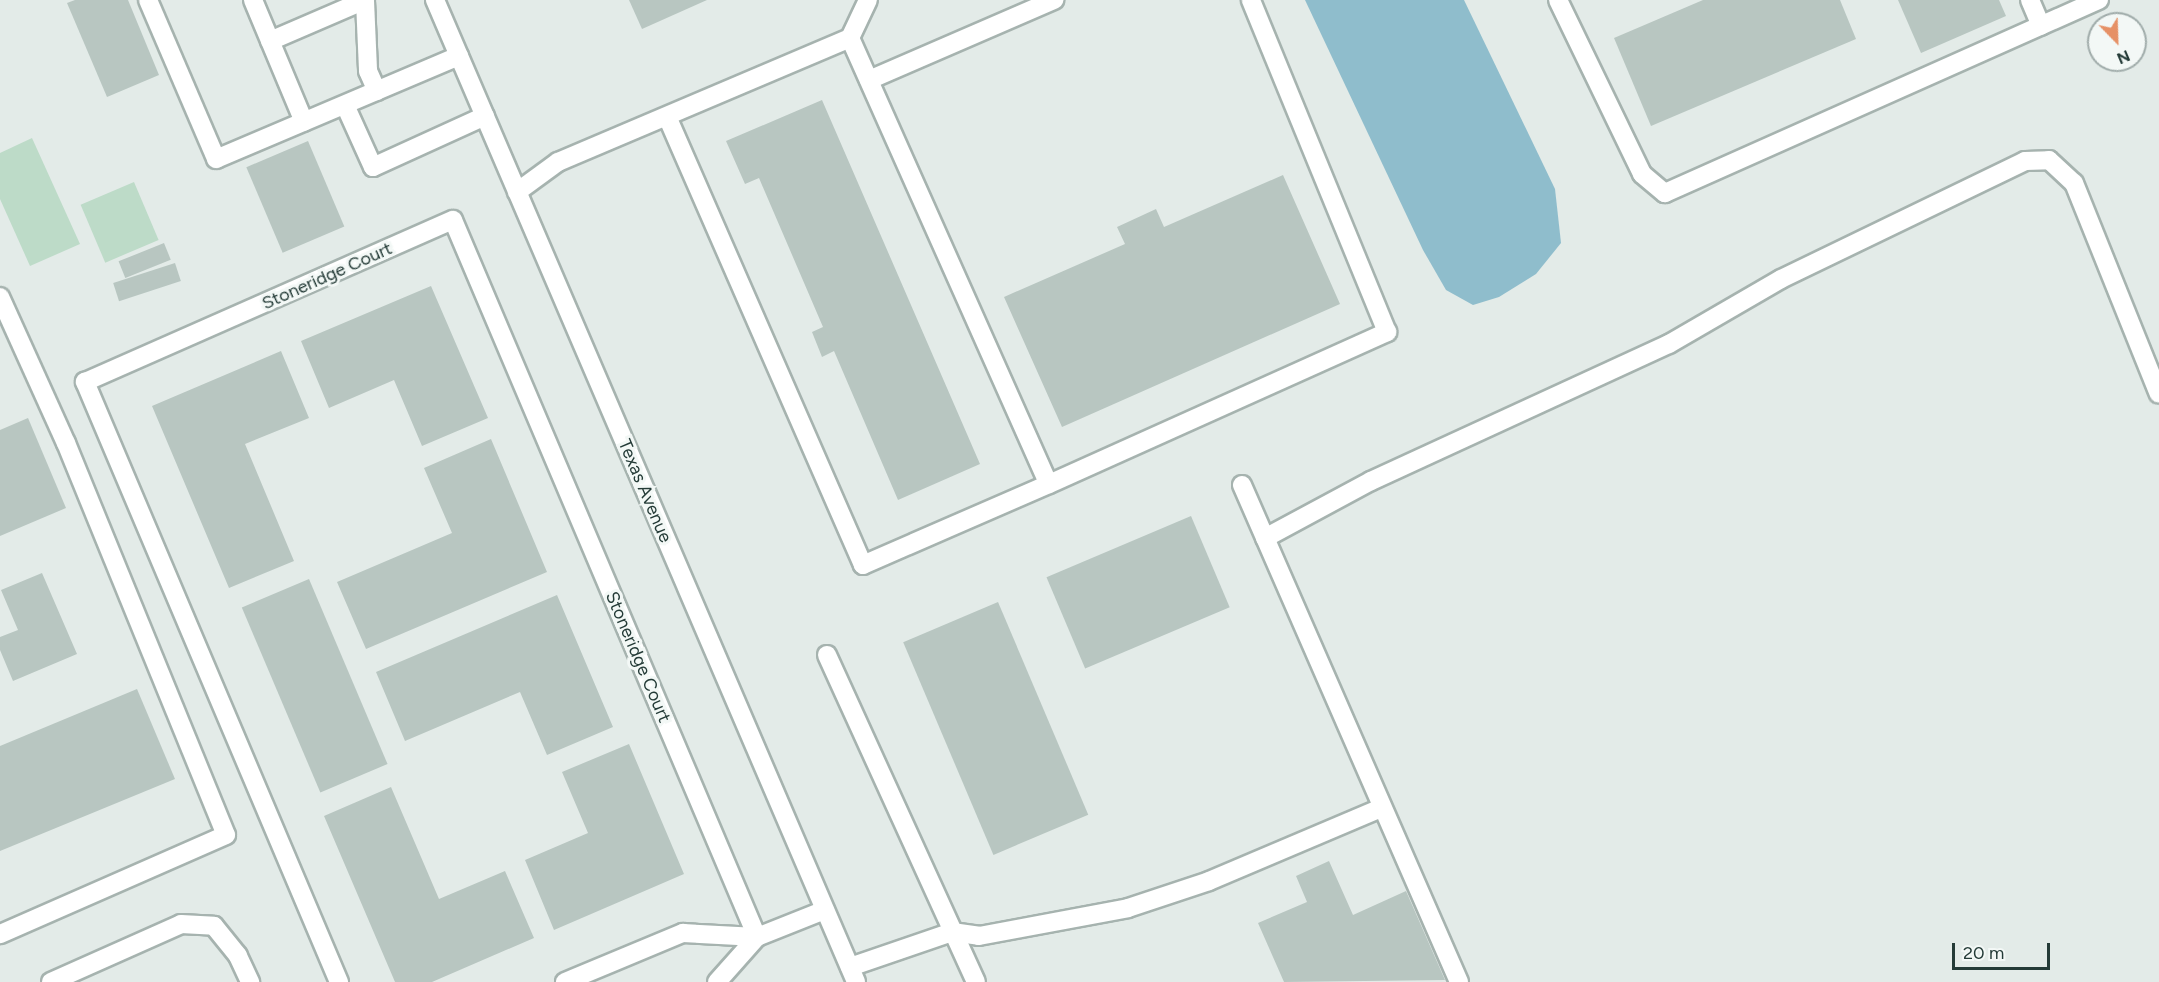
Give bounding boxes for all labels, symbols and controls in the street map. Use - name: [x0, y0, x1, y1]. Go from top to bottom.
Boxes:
- north arrow: [2087, 12, 2147, 72]
- text: N: [2114, 46, 2133, 68]
- street label: Stoneridge Court: [259, 238, 395, 314]
- street label: Texas Avenue: [614, 436, 676, 546]
- street label: Stoneridge Court: [601, 588, 675, 726]
- scale bar: [1955, 931, 2052, 969]
- text: 20 m: [1963, 942, 2004, 964]

